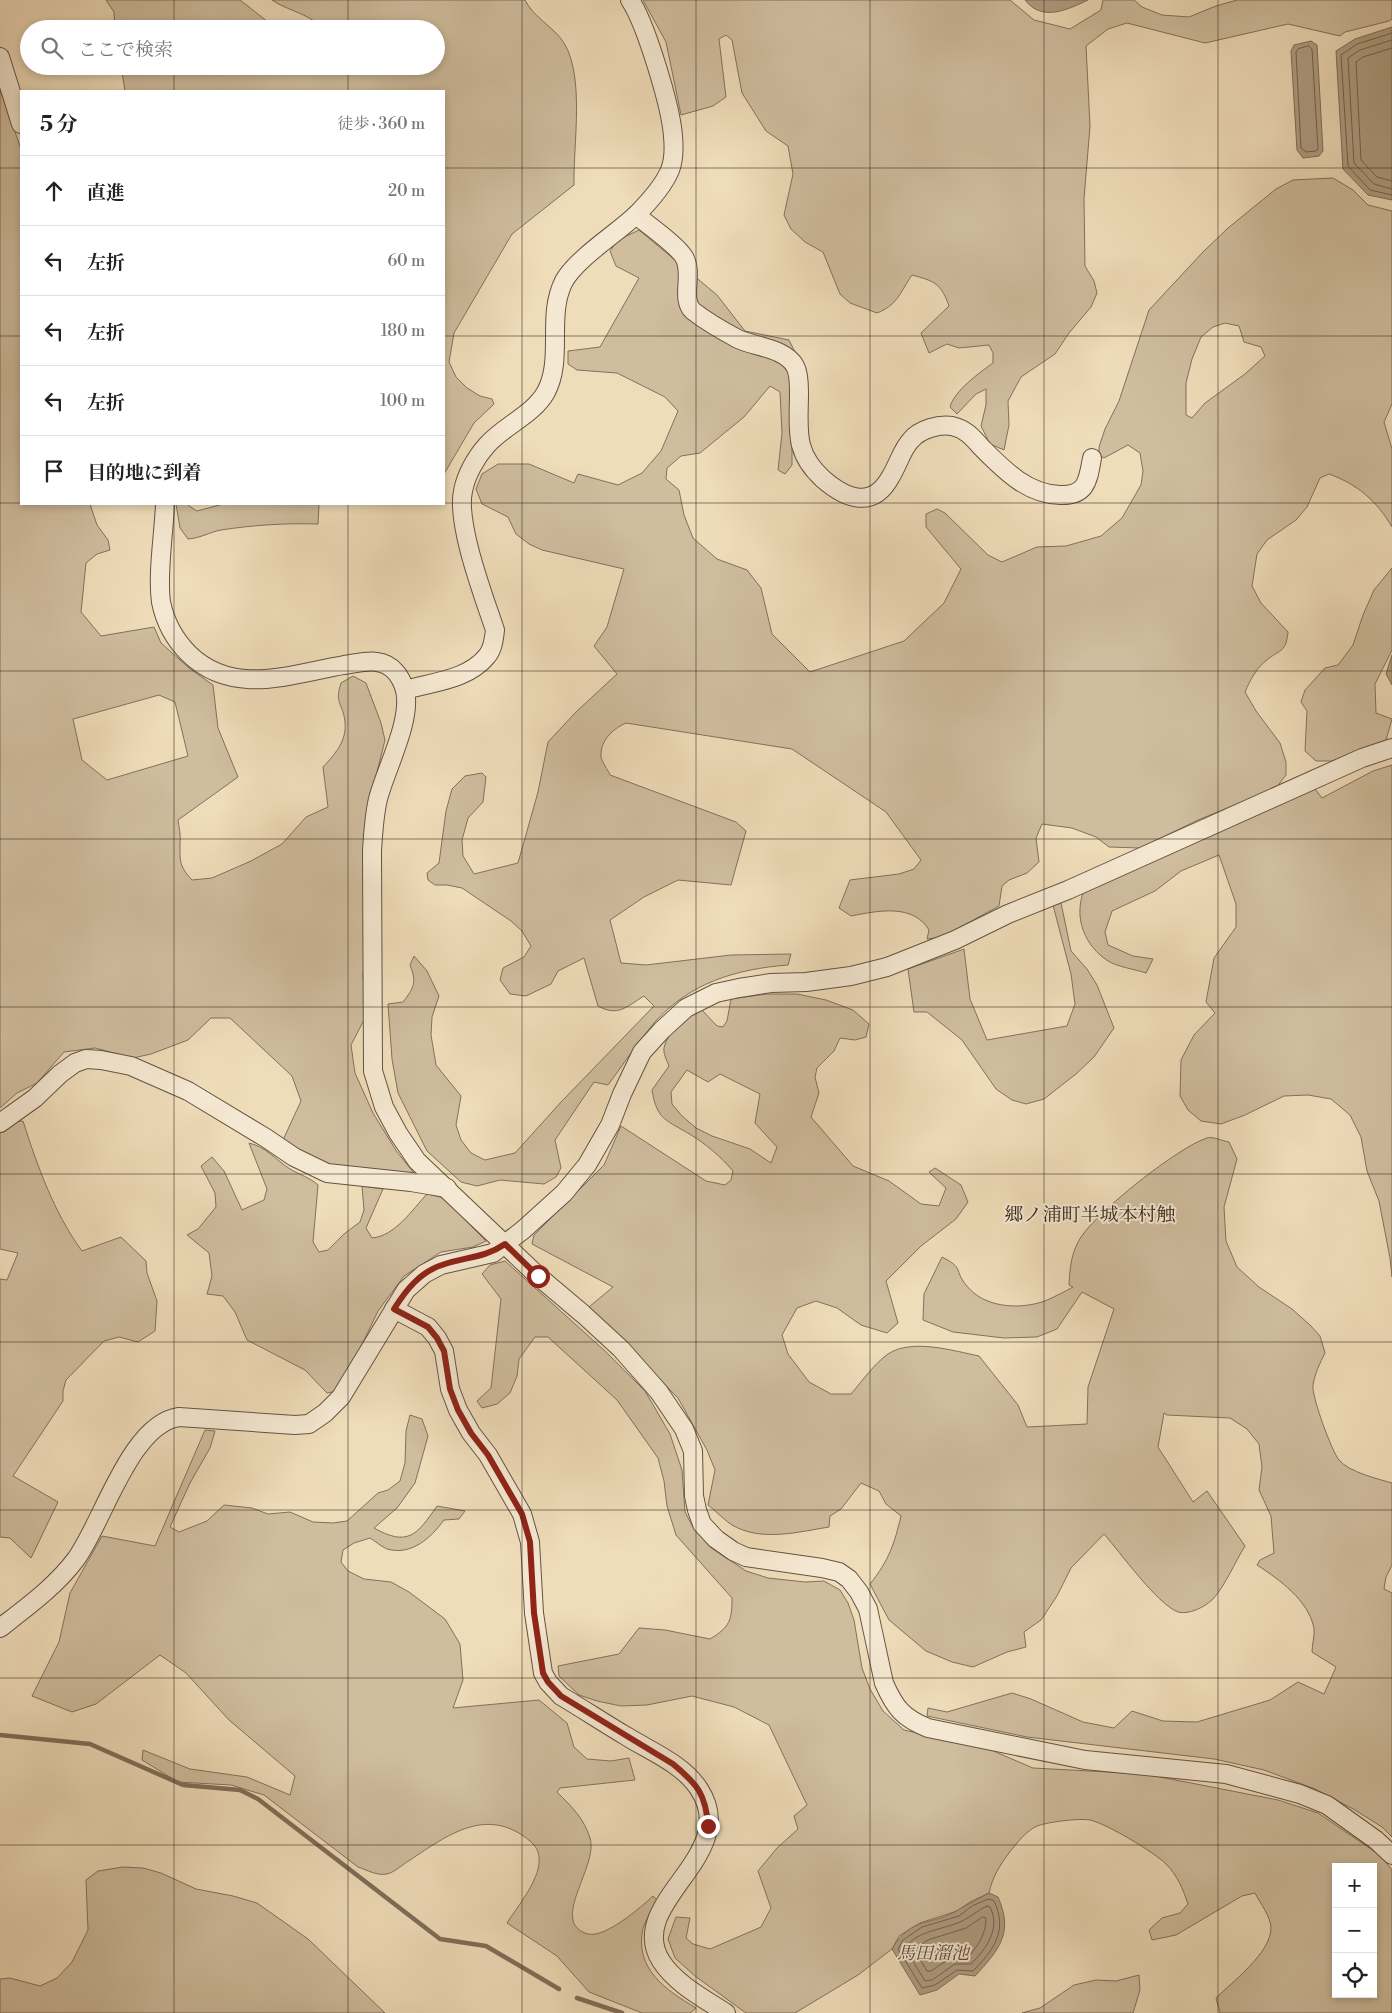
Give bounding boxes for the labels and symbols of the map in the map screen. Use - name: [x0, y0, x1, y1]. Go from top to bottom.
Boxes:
- district label: 郷ノ浦町半城本村触: [1004, 1203, 1176, 1227]
- route start: [527, 1265, 550, 1288]
- route end: [697, 1815, 720, 1838]
- water label: 馬田溜池: [897, 1942, 971, 1965]

